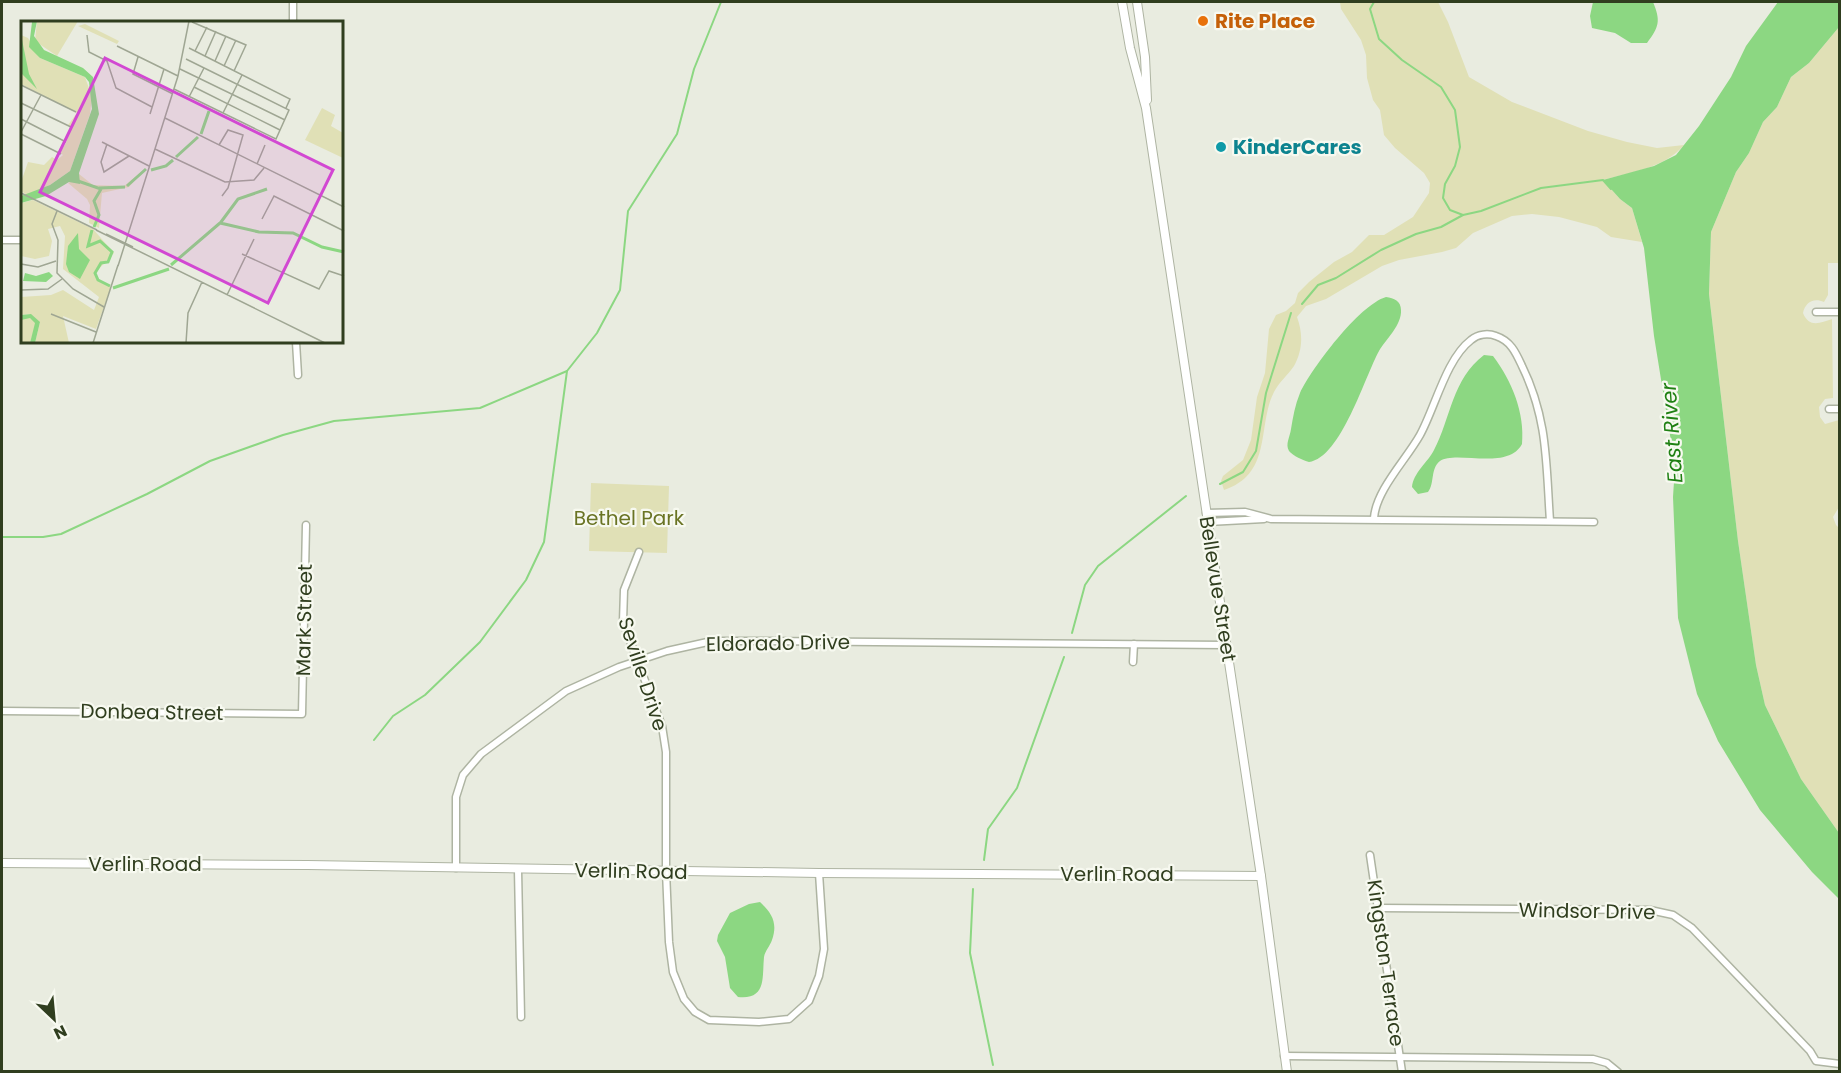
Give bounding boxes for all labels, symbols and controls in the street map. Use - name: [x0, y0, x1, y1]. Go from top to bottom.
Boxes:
- place label: Rite Place: [1215, 7, 1315, 35]
- marker: Rite Place: [1196, 14, 1210, 28]
- inset map: [21, 21, 344, 344]
- place label: KinderCares: [1233, 133, 1362, 161]
- marker: KinderCares: [1214, 140, 1228, 154]
- water label: East River: [1653, 381, 1689, 484]
- park label: Bethel Park: [574, 504, 685, 532]
- street label: Bellevue Street: [1193, 514, 1243, 664]
- street label: Mark Street: [289, 564, 319, 676]
- street label: Seville Drive: [611, 614, 675, 734]
- street label: Eldorado Drive: [706, 628, 850, 658]
- street label: Donbea Street: [80, 697, 224, 727]
- street label: Verlin Road: [88, 850, 202, 878]
- street label: Verlin Road: [574, 856, 688, 886]
- street label: Verlin Road: [1060, 860, 1174, 888]
- street label: Kingston Terrace: [1360, 878, 1412, 1048]
- street label: Windsor Drive: [1518, 896, 1656, 926]
- north arrow: [24, 989, 84, 1049]
- text: N: [50, 1019, 71, 1045]

